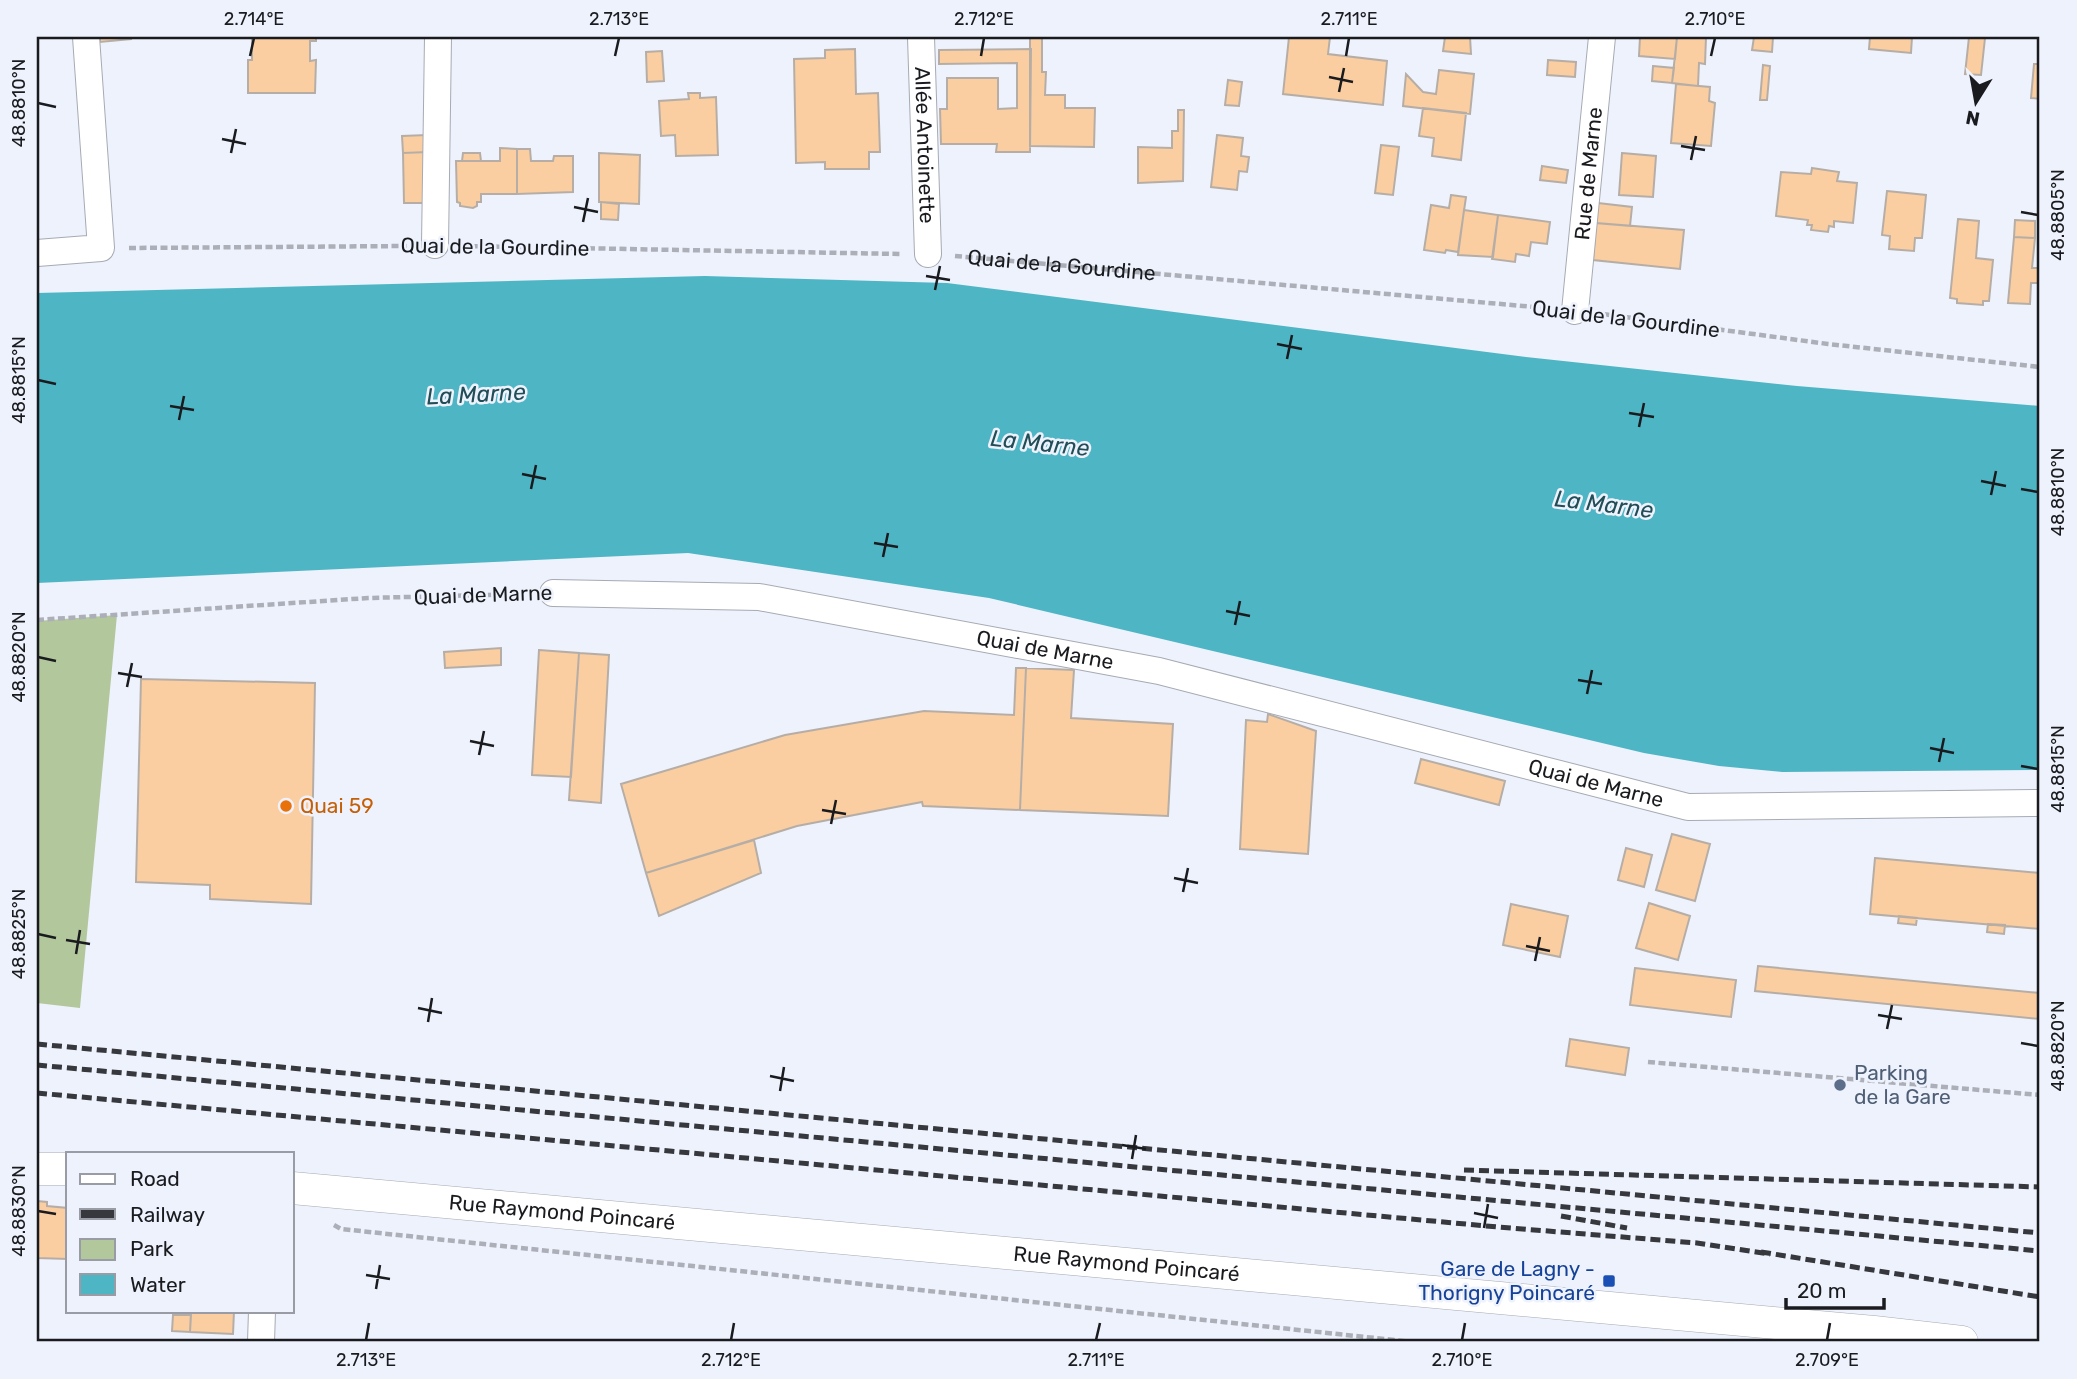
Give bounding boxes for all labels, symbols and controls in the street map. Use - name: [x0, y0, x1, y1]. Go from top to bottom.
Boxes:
- text: 2.714°E: [224, 8, 284, 30]
- text: 2.713°E: [589, 8, 649, 30]
- text: 2.712°E: [954, 8, 1014, 30]
- text: 2.711°E: [1320, 8, 1378, 30]
- text: 2.710°E: [1685, 8, 1745, 30]
- text: 48.8810°N: [8, 59, 30, 147]
- street label: Allée Antoinette: [910, 66, 940, 224]
- north arrow: [1940, 66, 2010, 136]
- street label: Rue de Marne: [1569, 106, 1607, 241]
- text: N: [1964, 106, 1982, 131]
- text: 48.8805°N: [2047, 169, 2069, 261]
- street label: Quai de la Gourdine: [400, 232, 590, 261]
- street label: Quai de la Gourdine: [966, 244, 1157, 286]
- street label: Quai de la Gourdine: [1531, 295, 1721, 342]
- text: 48.8815°N: [8, 336, 30, 424]
- water label: La Marne: [426, 377, 527, 411]
- water label: La Marne: [989, 424, 1091, 462]
- text: 48.8810°N: [2047, 448, 2069, 536]
- water label: La Marne: [1553, 484, 1655, 524]
- street label: Quai de Marne: [413, 580, 553, 609]
- text: 48.8820°N: [8, 611, 30, 703]
- street label: Quai de Marne: [975, 625, 1116, 674]
- text: 48.8815°N: [2047, 725, 2069, 813]
- street label: Quai de Marne: [1526, 753, 1666, 812]
- place label: Quai 59: [300, 793, 374, 818]
- marker: Quai 59: [278, 798, 294, 814]
- text: 48.8825°N: [8, 889, 30, 979]
- text: 48.8820°N: [2047, 1000, 2069, 1092]
- place label: Parking de la Gare: [1854, 1060, 1951, 1109]
- marker: Parking de la Gare: [1832, 1077, 1848, 1093]
- legend: [66, 1152, 294, 1312]
- text: 48.8830°N: [8, 1165, 30, 1257]
- text: Road: [130, 1166, 180, 1191]
- street label: Rue Raymond Poincaré: [448, 1189, 676, 1235]
- text: Railway: [130, 1202, 205, 1227]
- text: Park: [130, 1236, 174, 1261]
- street label: Rue Raymond Poincaré: [1012, 1241, 1241, 1286]
- place label: Gare de Lagny - Thorigny Poincaré: [1418, 1256, 1595, 1305]
- scale bar: [1786, 1267, 1884, 1311]
- text: Water: [130, 1272, 186, 1297]
- marker: Gare de Lagny - Thorigny Poincaré: [1601, 1273, 1617, 1289]
- text: 20 m: [1797, 1278, 1846, 1303]
- text: 2.713°E: [336, 1349, 396, 1371]
- text: 2.712°E: [701, 1349, 761, 1371]
- text: 2.711°E: [1067, 1349, 1125, 1371]
- text: 2.710°E: [1432, 1349, 1492, 1371]
- text: 2.709°E: [1795, 1349, 1859, 1371]

